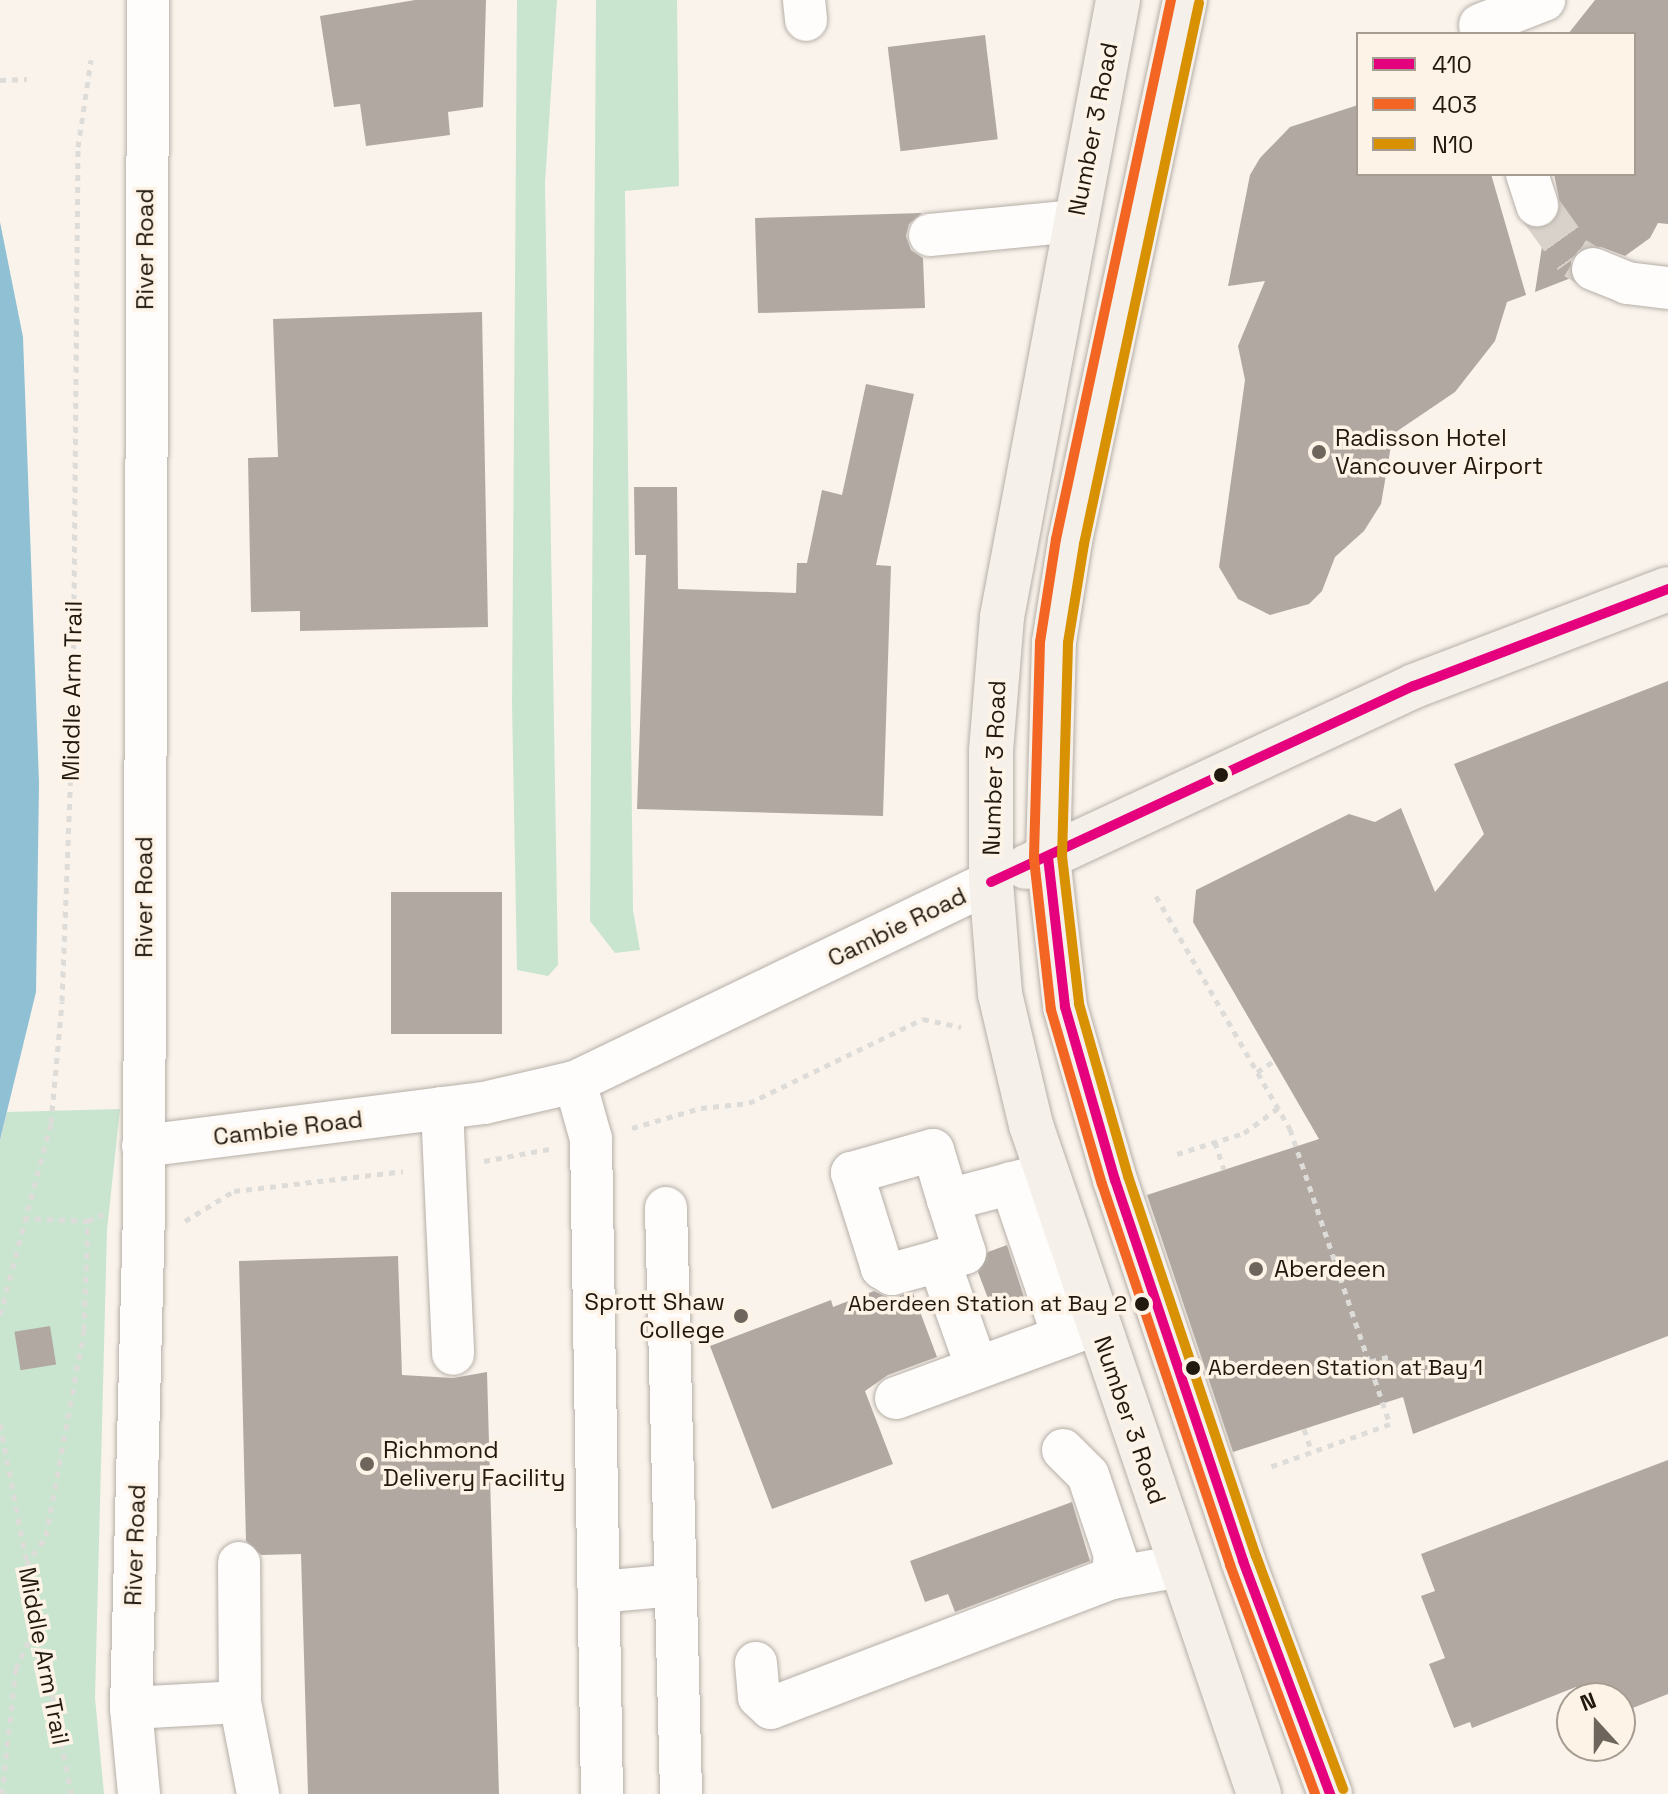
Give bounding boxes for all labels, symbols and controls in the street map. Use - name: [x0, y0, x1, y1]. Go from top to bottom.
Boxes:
- legend: [1356, 32, 1636, 176]
- street label: Number 3 Road: [1062, 40, 1124, 218]
- text: 410: [1432, 49, 1472, 80]
- text: 403: [1432, 89, 1477, 120]
- text: N10: [1432, 129, 1473, 160]
- street label: River Road: [131, 188, 159, 310]
- place label: Radisson Hotel Vancouver Airport: [1335, 424, 1544, 480]
- marker: Radisson Hotel Vancouver Airport: [1310, 443, 1328, 461]
- street label: Middle Arm Trail: [56, 600, 88, 782]
- street label: Number 3 Road: [977, 680, 1011, 856]
- unlabelled marker: [1213, 767, 1229, 783]
- street label: River Road: [130, 836, 158, 958]
- street label: Cambie Road: [823, 881, 971, 973]
- street label: Cambie Road: [212, 1105, 364, 1151]
- place label: Aberdeen: [1274, 1255, 1386, 1283]
- marker: Aberdeen: [1245, 1258, 1267, 1280]
- place label: Sprott Shaw College: [584, 1288, 725, 1344]
- place label: Aberdeen Station at Bay 2: [848, 1291, 1127, 1317]
- marker: Aberdeen Station at Bay 2: [1134, 1296, 1150, 1312]
- marker: Sprott Shaw College: [732, 1307, 750, 1325]
- street label: Number 3 Road: [1088, 1332, 1172, 1508]
- place label: Aberdeen Station at Bay 1: [1208, 1355, 1483, 1381]
- marker: Aberdeen Station at Bay 1: [1185, 1360, 1201, 1376]
- place label: Richmond Delivery Facility: [383, 1436, 565, 1492]
- marker: Richmond Delivery Facility: [358, 1455, 376, 1473]
- street label: River Road: [118, 1484, 152, 1606]
- street label: Middle Arm Trail: [13, 1564, 75, 1748]
- north arrow: [1556, 1682, 1636, 1762]
- text: N: [1576, 1686, 1600, 1717]

